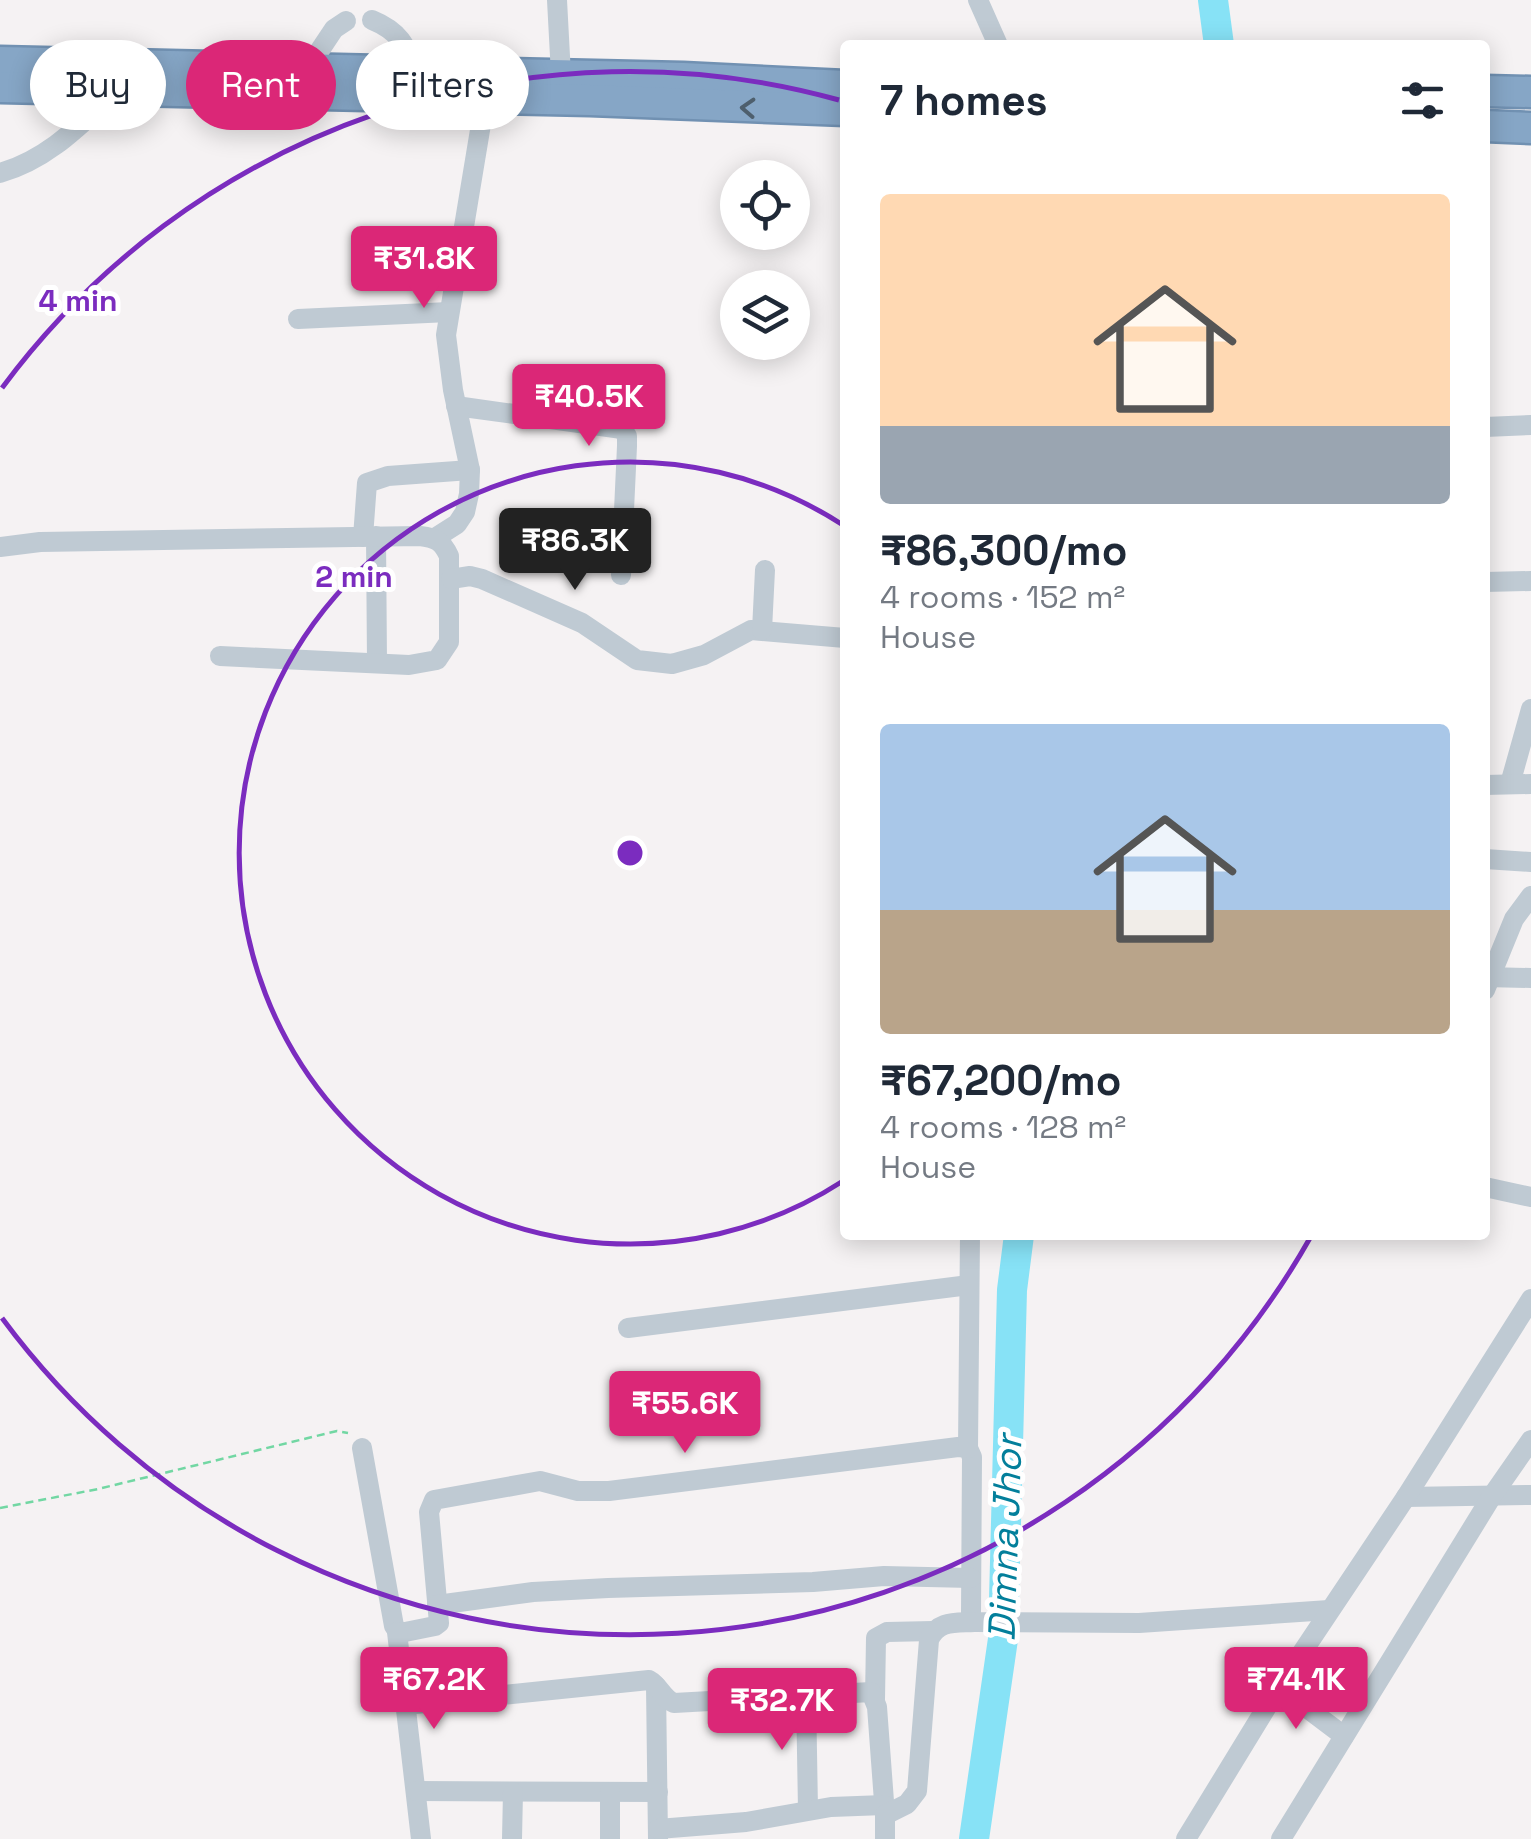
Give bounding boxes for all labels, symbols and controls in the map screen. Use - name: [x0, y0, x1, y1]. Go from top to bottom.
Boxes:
- chip: Buy: [30, 40, 166, 130]
- chip: Rent: [186, 40, 336, 130]
- chip: Filters: [356, 40, 529, 130]
- icon: filters: [1395, 73, 1450, 128]
- text: 7 homes: [880, 74, 1048, 127]
- one-way arrow: [739, 97, 755, 118]
- map controls: [720, 160, 810, 360]
- button: locate: [720, 160, 810, 250]
- pin: ₹31.8K: [343, 226, 505, 311]
- text: ₹31.8K: [373, 238, 475, 278]
- icon: home: [1075, 259, 1255, 439]
- button: layers: [720, 270, 810, 360]
- text: 4 min: [39, 281, 117, 320]
- pin: ₹40.5K: [508, 364, 670, 449]
- text: ₹40.5K: [534, 376, 644, 416]
- pin: ₹86.3K: [494, 508, 656, 593]
- text: ₹86.3K: [521, 520, 629, 560]
- text: ₹86,300/mo: [880, 524, 1127, 577]
- text: 2 min: [315, 557, 393, 596]
- text: 4 rooms · 152 m²: [880, 577, 1125, 617]
- text: House: [880, 617, 976, 657]
- icon: home: [1075, 789, 1255, 969]
- centre of rings: [612, 835, 648, 871]
- text: ₹67,200/mo: [880, 1054, 1121, 1107]
- text: 4 rooms · 128 m²: [880, 1107, 1126, 1147]
- text: House: [880, 1147, 976, 1187]
- pin: ₹55.6K: [604, 1371, 766, 1456]
- text: ₹55.6K: [631, 1383, 739, 1423]
- water label: Dimna Jhor: [977, 1431, 1033, 1642]
- pin: ₹67.2K: [353, 1647, 515, 1732]
- pin: ₹74.1K: [1215, 1647, 1377, 1732]
- text: ₹67.2K: [382, 1659, 486, 1699]
- text: ₹74.1K: [1247, 1659, 1345, 1699]
- pin: ₹32.7K: [701, 1668, 863, 1753]
- text: ₹32.7K: [730, 1680, 834, 1720]

